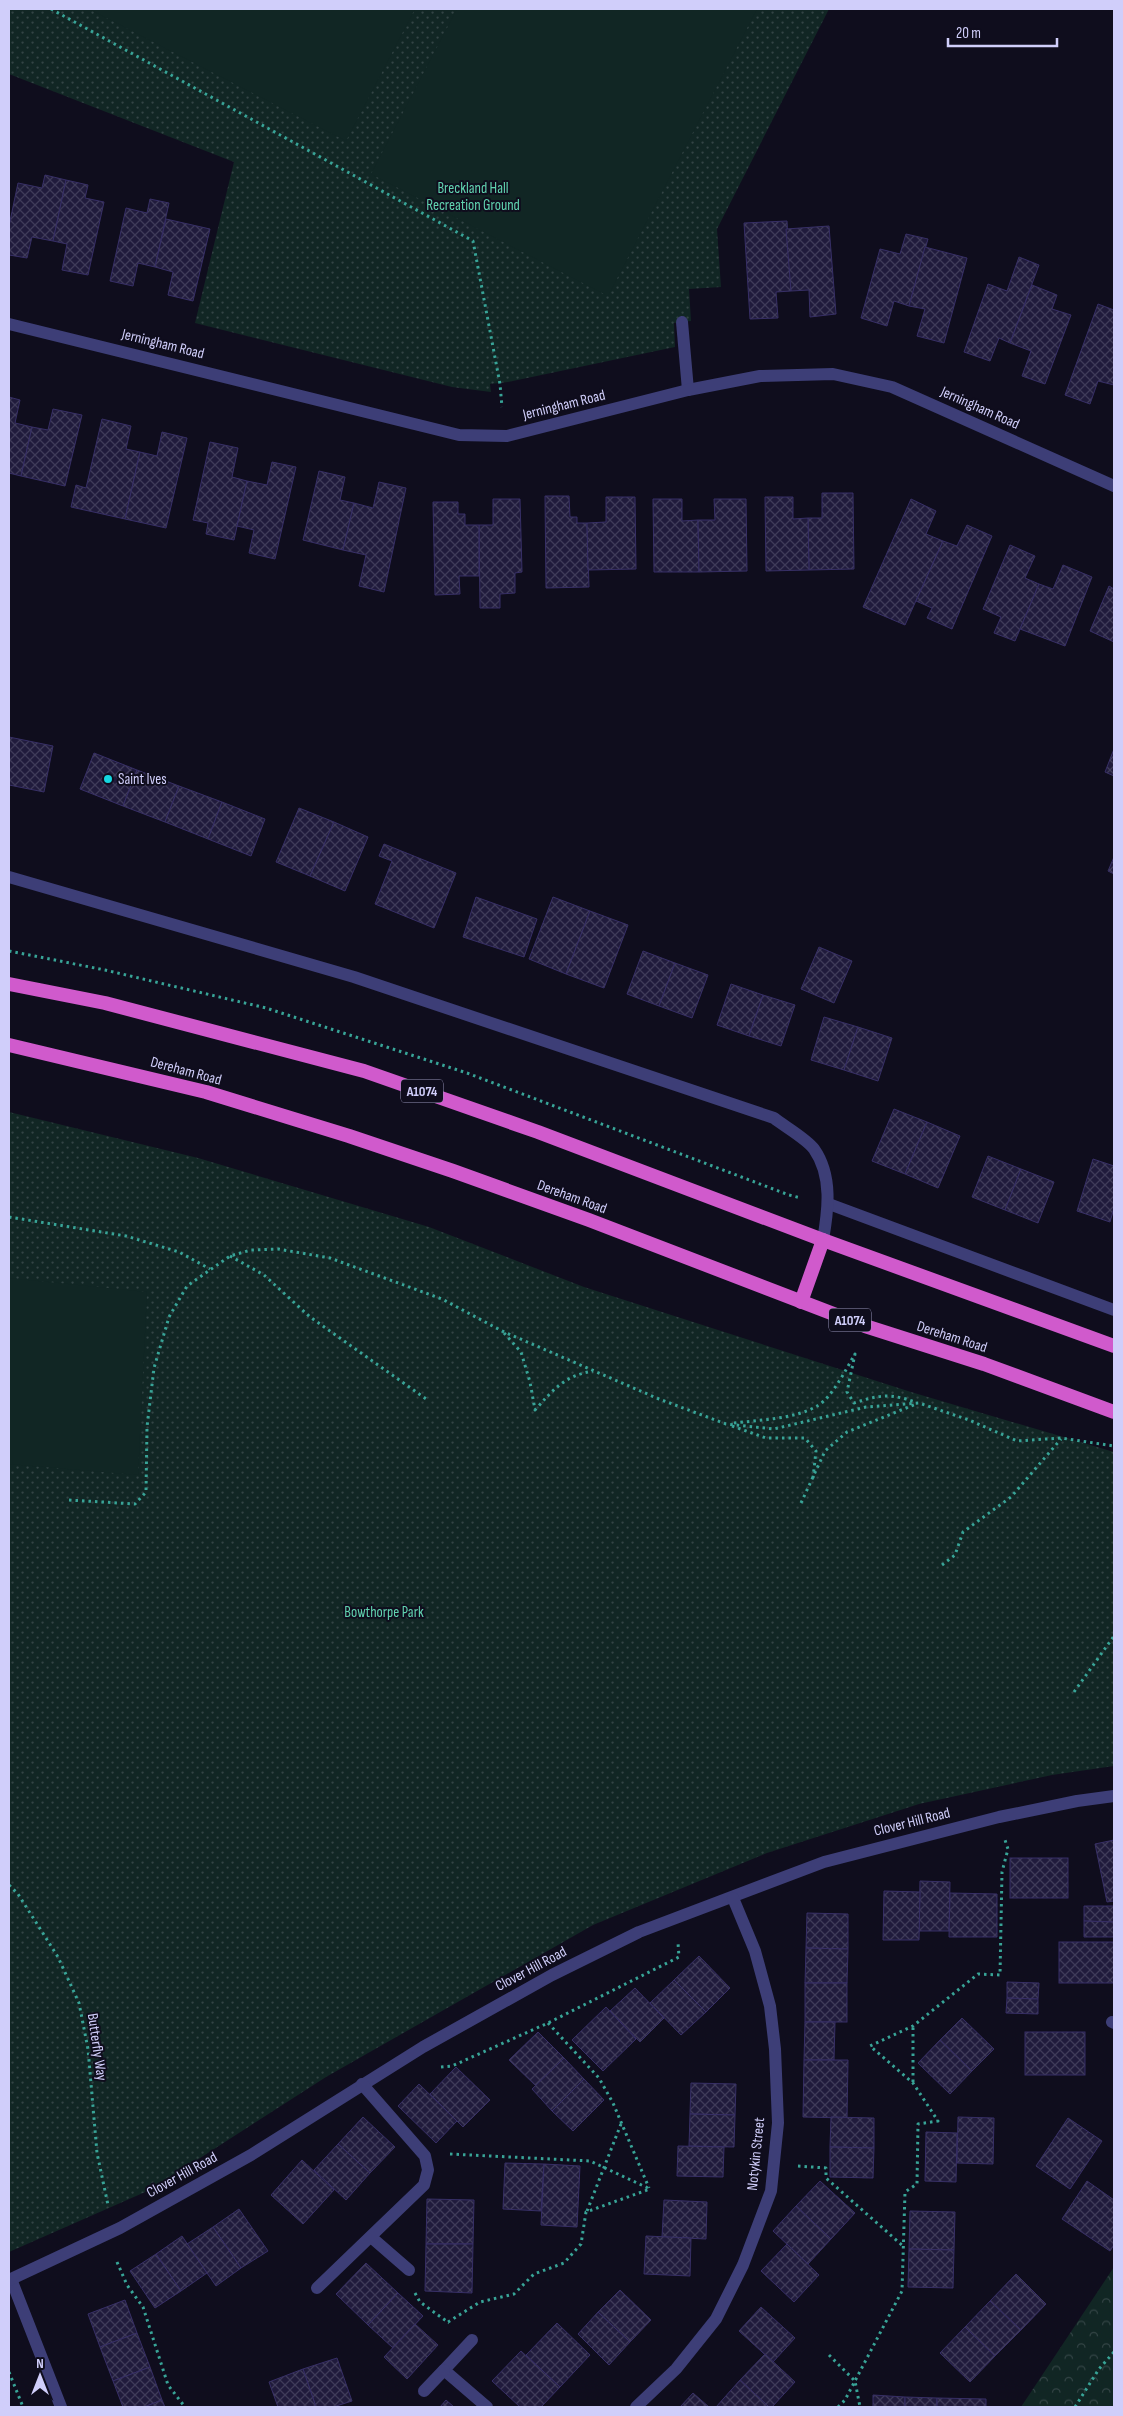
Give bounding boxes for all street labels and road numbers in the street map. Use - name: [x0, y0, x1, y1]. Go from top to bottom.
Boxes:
- street label: Jerningham Road: [119, 324, 206, 363]
- street label: Jerningham Road: [937, 382, 1022, 434]
- street label: Jerningham Road: [520, 386, 607, 425]
- street label: Dereham Road: [148, 1052, 224, 1090]
- road number: A1074: [401, 1080, 443, 1102]
- street label: Dereham Road: [535, 1176, 609, 1218]
- road number: A1074: [829, 1308, 871, 1332]
- street label: Dereham Road: [914, 1317, 990, 1357]
- street label: Clover Hill Road: [872, 1803, 952, 1841]
- street label: Clover Hill Road: [492, 1942, 570, 1996]
- street label: Butterfly Way: [83, 2012, 111, 2082]
- street label: Notykin Street: [743, 2116, 769, 2191]
- street label: Clover Hill Road: [143, 2148, 221, 2202]

